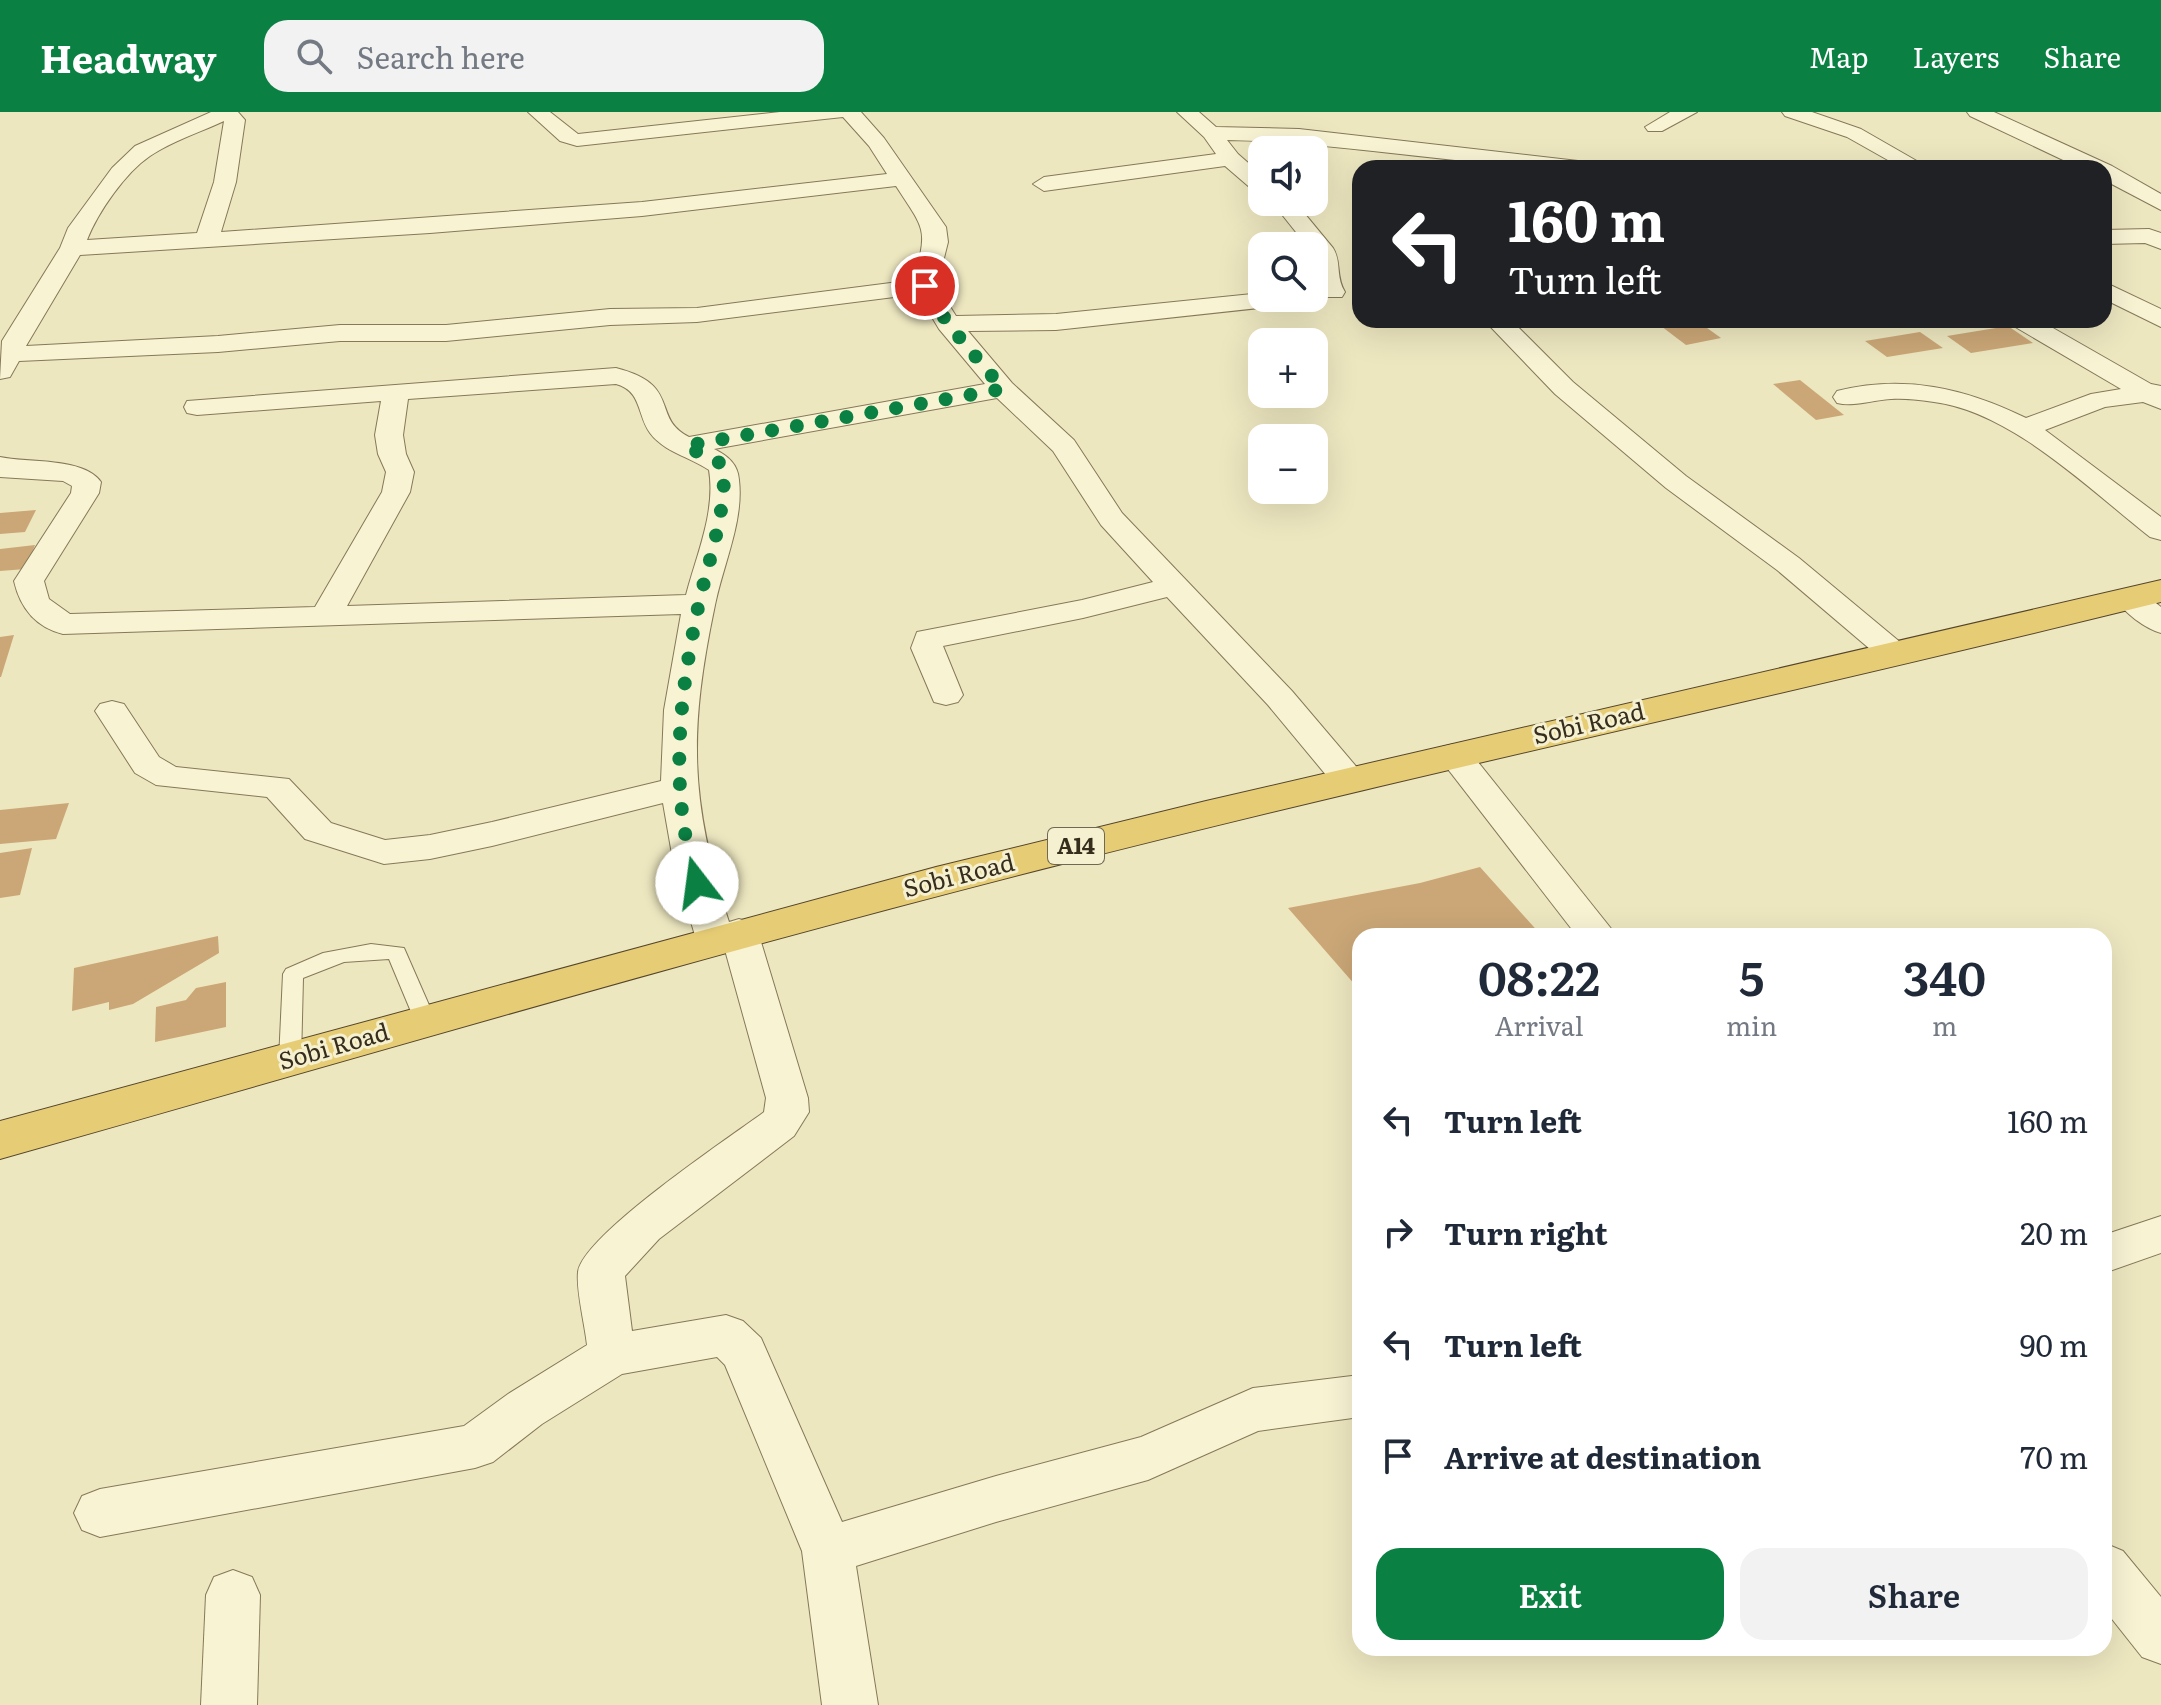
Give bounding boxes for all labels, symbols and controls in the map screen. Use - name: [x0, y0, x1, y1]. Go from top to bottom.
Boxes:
- search box: [264, 20, 824, 92]
- text: Headway: [40, 28, 216, 85]
- icon: search: [292, 34, 336, 78]
- text: Search here: [356, 34, 525, 78]
- text: Map: [1809, 35, 1868, 77]
- text: Layers: [1912, 35, 1999, 77]
- text: Share: [2043, 35, 2121, 77]
- map controls: [1248, 136, 1328, 504]
- button: sound: [1248, 136, 1328, 216]
- text: 160 m: [1508, 176, 1665, 259]
- icon: left: [1376, 192, 1480, 296]
- button: search: [1248, 232, 1328, 312]
- pin: [891, 252, 959, 320]
- text: Turn left: [1508, 252, 1662, 305]
- icon: arrive: [903, 264, 947, 308]
- button: +: [1248, 328, 1328, 408]
- button: −: [1248, 424, 1328, 504]
- street label: Sobi Road: [1529, 692, 1648, 751]
- road number: A14: [1048, 828, 1104, 864]
- position arrow: [655, 841, 739, 925]
- street label: Sobi Road: [899, 843, 1018, 904]
- text: 08:22: [1478, 940, 1600, 1011]
- text: 5: [1739, 940, 1764, 1011]
- text: 340: [1903, 940, 1986, 1011]
- text: Arrival: [1495, 1005, 1583, 1044]
- text: min: [1726, 1005, 1777, 1044]
- text: m: [1932, 1005, 1957, 1044]
- street label: Sobi Road: [274, 1012, 393, 1077]
- icon: left: [1376, 1098, 1420, 1142]
- text: Turn left: [1444, 1098, 1582, 1142]
- text: 160 m: [2007, 1098, 2088, 1142]
- icon: right: [1376, 1210, 1420, 1254]
- text: Turn right: [1444, 1210, 1608, 1254]
- text: 20 m: [2020, 1210, 2088, 1254]
- icon: left: [1376, 1322, 1420, 1366]
- text: Turn left: [1444, 1322, 1582, 1366]
- text: 90 m: [2020, 1322, 2088, 1366]
- icon: arrive: [1376, 1434, 1420, 1478]
- text: Arrive at destination: [1444, 1434, 1761, 1478]
- text: 70 m: [2020, 1434, 2088, 1478]
- button: Exit: [1376, 1548, 1724, 1640]
- button: Share: [1740, 1548, 2088, 1640]

